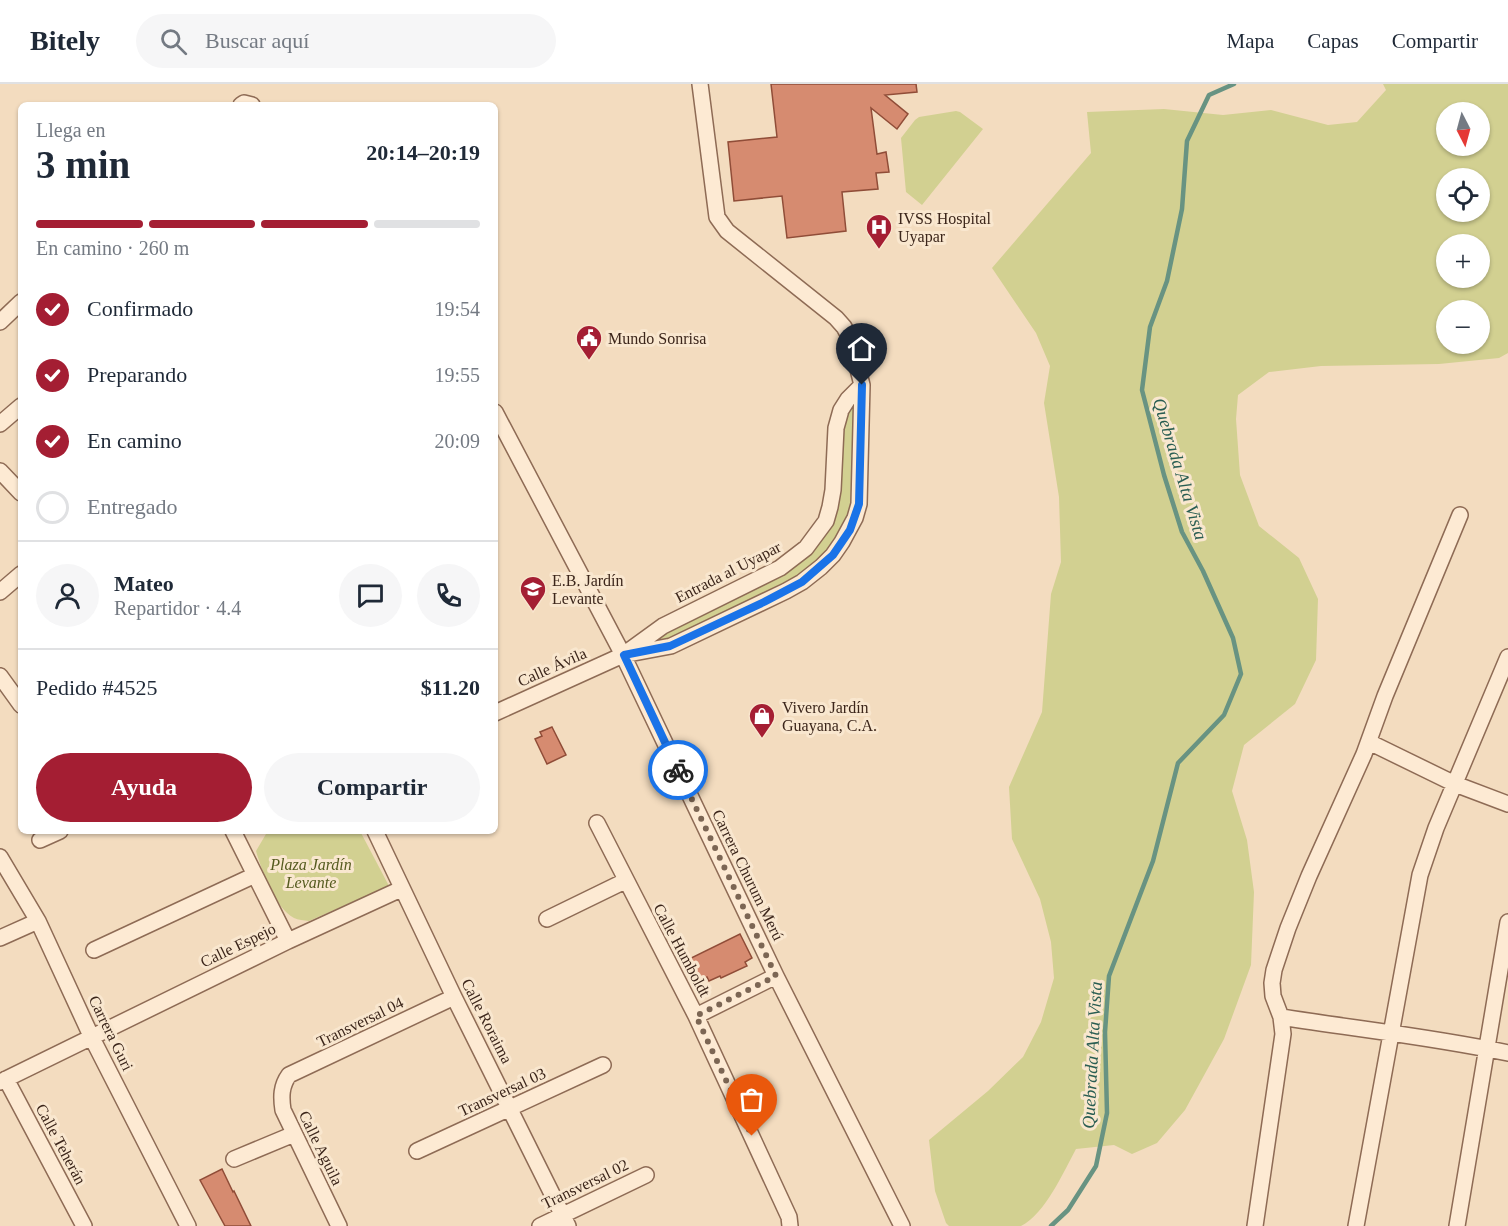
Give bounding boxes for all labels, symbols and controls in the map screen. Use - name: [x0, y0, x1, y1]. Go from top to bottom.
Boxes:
- search box: [136, 14, 556, 68]
- text: Bitely: [30, 25, 100, 56]
- icon: search: [157, 25, 190, 58]
- text: Buscar aquí: [205, 28, 309, 53]
- text: Mapa: [1227, 29, 1274, 53]
- text: Capas: [1307, 29, 1359, 53]
- text: Compartir: [1392, 29, 1478, 53]
- north arrow: [1436, 102, 1490, 156]
- map controls: [1436, 102, 1490, 354]
- text: Llega en: [36, 119, 105, 141]
- text: 20:14–20:19: [366, 140, 480, 165]
- text: 3 min: [36, 143, 130, 186]
- button: locate: [1436, 168, 1490, 222]
- place label: IVSS Hospital Uyapar: [898, 210, 991, 246]
- hospital icon: IVSS Hospital Uyapar: [864, 212, 894, 250]
- button: +: [1436, 234, 1490, 288]
- text: En camino · 260 m: [36, 237, 189, 259]
- icon: check: [36, 293, 69, 326]
- text: Confirmado: [87, 296, 193, 321]
- text: 19:54: [434, 298, 480, 320]
- button: −: [1436, 300, 1490, 354]
- public building icon: Mundo Sonrisa: [574, 323, 604, 361]
- pin: [836, 323, 887, 385]
- place label: Mundo Sonrisa: [608, 330, 706, 347]
- icon: home: [845, 332, 878, 365]
- icon: check: [36, 359, 69, 392]
- text: Preparando: [87, 362, 187, 387]
- text: 19:55: [434, 364, 480, 386]
- water label: Quebrada Alta Vista: [1149, 396, 1211, 542]
- icon: check: [36, 425, 69, 458]
- text: En camino: [87, 428, 182, 453]
- text: 20:09: [434, 430, 480, 452]
- text: Entregado: [87, 494, 177, 519]
- street label: Entrada al Uyapar: [672, 538, 785, 607]
- button: person: [36, 564, 99, 627]
- button: chat: [339, 564, 402, 627]
- button: phone: [417, 564, 480, 627]
- text: Mateo: [114, 571, 174, 596]
- place label: E.B. Jardín Levante: [552, 572, 624, 607]
- school or university icon: E.B. Jardín Levante: [518, 574, 548, 612]
- text: Repartidor · 4.4: [114, 597, 241, 619]
- street label: Calle Ávila: [515, 643, 589, 690]
- text: Pedido #4525: [36, 675, 158, 700]
- text: $11.20: [421, 675, 480, 700]
- place label: Vivero Jardín Guayana, C.A.: [782, 699, 877, 735]
- shop icon: Vivero Jardín Guayana, C.A.: [747, 701, 777, 739]
- courier: [648, 740, 708, 800]
- button: Ayuda: [36, 753, 252, 822]
- button: Compartir: [264, 753, 480, 822]
- icon: bike: [662, 754, 695, 787]
- street label: Carrera Churum Merú: [709, 807, 787, 943]
- park label: Plaza Jardín Levante: [269, 856, 352, 891]
- street label: Calle Humboldt: [650, 901, 714, 1000]
- street label: Calle Espejo: [198, 920, 279, 971]
- street label: Calle Roraima: [458, 976, 516, 1066]
- water label: Quebrada Alta Vista: [1078, 981, 1106, 1129]
- street label: Carrera Guri: [86, 993, 137, 1074]
- street label: Transversal 04: [314, 994, 406, 1050]
- street label: Transversal 03: [456, 1064, 548, 1120]
- pin: [726, 1074, 777, 1136]
- icon: bag: [735, 1083, 768, 1116]
- street label: Calle Teherán: [33, 1101, 89, 1187]
- street label: Calle Aguila: [295, 1108, 346, 1188]
- street label: Transversal 02: [539, 1156, 631, 1212]

